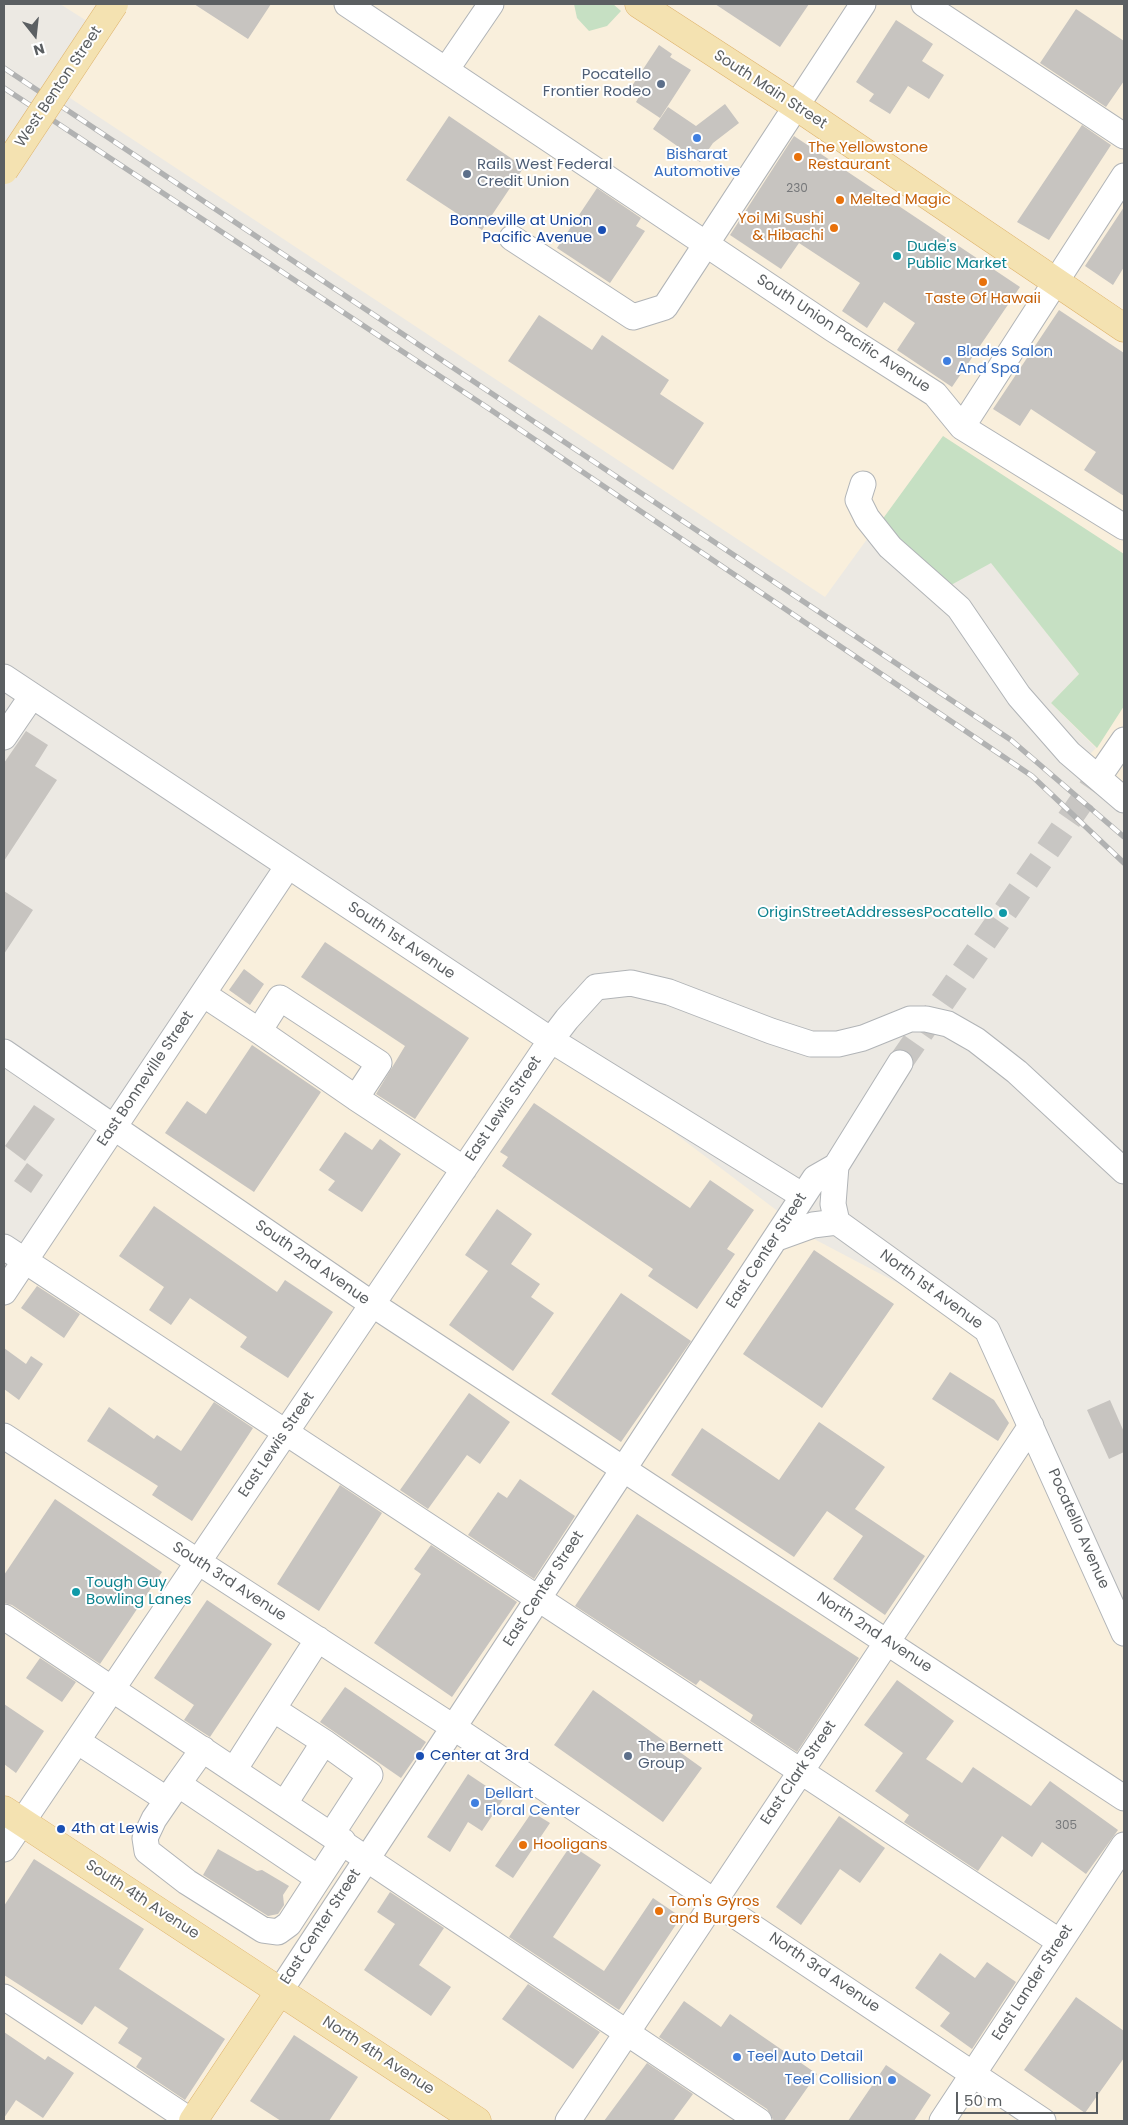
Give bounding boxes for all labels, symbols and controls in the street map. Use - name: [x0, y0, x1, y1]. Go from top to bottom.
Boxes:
- north arrow: [10, 10, 60, 60]
- street label: West Benton Street: [12, 23, 106, 151]
- text: N: [31, 38, 47, 60]
- street label: South Main Street: [710, 47, 830, 133]
- place label: Pocatello Frontier Rodeo: [543, 66, 651, 101]
- marker: Pocatello Frontier Rodeo: [655, 78, 667, 90]
- marker: Bisharat Automotive: [691, 132, 703, 144]
- place label: The Yellowstone Restaurant: [808, 139, 928, 174]
- place label: Bisharat Automotive: [654, 146, 740, 181]
- marker: The Yellowstone Restaurant: [792, 151, 804, 163]
- place label: Rails West Federal Credit Union: [477, 156, 612, 191]
- marker: Rails West Federal Credit Union: [461, 168, 473, 180]
- house number: 230: [786, 182, 808, 196]
- place label: Melted Magic: [850, 191, 951, 209]
- marker: Melted Magic: [834, 194, 846, 206]
- place label: Yoi Mi Sushi & Hibachi: [738, 210, 824, 245]
- place label: Bonneville at Union Pacific Avenue: [450, 212, 592, 247]
- marker: Yoi Mi Sushi & Hibachi: [828, 222, 840, 234]
- marker: Bonneville at Union Pacific Avenue: [596, 224, 608, 236]
- place label: Dude's Public Market: [907, 238, 1007, 273]
- marker: Dude's Public Market: [891, 250, 903, 262]
- street label: South Union Pacific Avenue: [753, 271, 933, 397]
- marker: Taste Of Hawaii: [977, 276, 989, 288]
- place label: Taste Of Hawaii: [925, 290, 1041, 308]
- place label: Blades Salon And Spa: [957, 343, 1053, 378]
- marker: Blades Salon And Spa: [941, 355, 953, 367]
- street label: South 1st Avenue: [344, 898, 458, 984]
- place label: OriginStreetAddressesPocatello: [757, 904, 993, 922]
- marker: OriginStreetAddressesPocatello: [997, 907, 1009, 919]
- street label: East Bonneville Street: [94, 1008, 198, 1150]
- street label: East Lewis Street: [462, 1053, 546, 1165]
- street label: East Center Street: [723, 1190, 811, 1312]
- street label: South 2nd Avenue: [251, 1217, 373, 1309]
- street label: North 1st Avenue: [876, 1247, 986, 1333]
- street label: East Lewis Street: [235, 1389, 319, 1501]
- street label: Pocatello Avenue: [1043, 1466, 1113, 1592]
- street label: East Center Street: [500, 1528, 588, 1650]
- street label: South 3rd Avenue: [169, 1539, 289, 1625]
- place label: Tough Guy Bowling Lanes: [86, 1574, 192, 1609]
- marker: Tough Guy Bowling Lanes: [70, 1586, 82, 1598]
- street label: North 2nd Avenue: [813, 1589, 935, 1677]
- street label: East Clark Street: [757, 1717, 841, 1829]
- place label: The Bernett Group: [638, 1738, 723, 1773]
- place label: Center at 3rd: [430, 1747, 529, 1765]
- marker: Center at 3rd: [414, 1750, 426, 1762]
- marker: The Bernett Group: [622, 1750, 634, 1762]
- place label: Dellart Floral Center: [485, 1785, 580, 1820]
- marker: Dellart Floral Center: [469, 1797, 481, 1809]
- house number: 305: [1055, 1819, 1077, 1833]
- place label: 4th at Lewis: [71, 1820, 159, 1838]
- marker: 4th at Lewis: [55, 1823, 67, 1835]
- place label: Hooligans: [533, 1836, 608, 1854]
- marker: Hooligans: [517, 1839, 529, 1851]
- street label: South 4th Avenue: [82, 1857, 202, 1943]
- street label: East Center Street: [277, 1866, 365, 1988]
- place label: Tom's Gyros and Burgers: [669, 1893, 760, 1928]
- marker: Tom's Gyros and Burgers: [653, 1905, 665, 1917]
- street label: East Lander Street: [989, 1922, 1077, 2044]
- street label: North 3rd Avenue: [765, 1929, 883, 2017]
- street label: North 4th Avenue: [319, 2013, 437, 2099]
- place label: Teel Auto Detail: [747, 2048, 863, 2066]
- marker: Teel Auto Detail: [731, 2051, 743, 2063]
- place label: Teel Collision: [785, 2071, 882, 2089]
- marker: Teel Collision: [886, 2074, 898, 2086]
- scale bar: [958, 2082, 1100, 2114]
- text: 50 m: [964, 2090, 1002, 2111]

